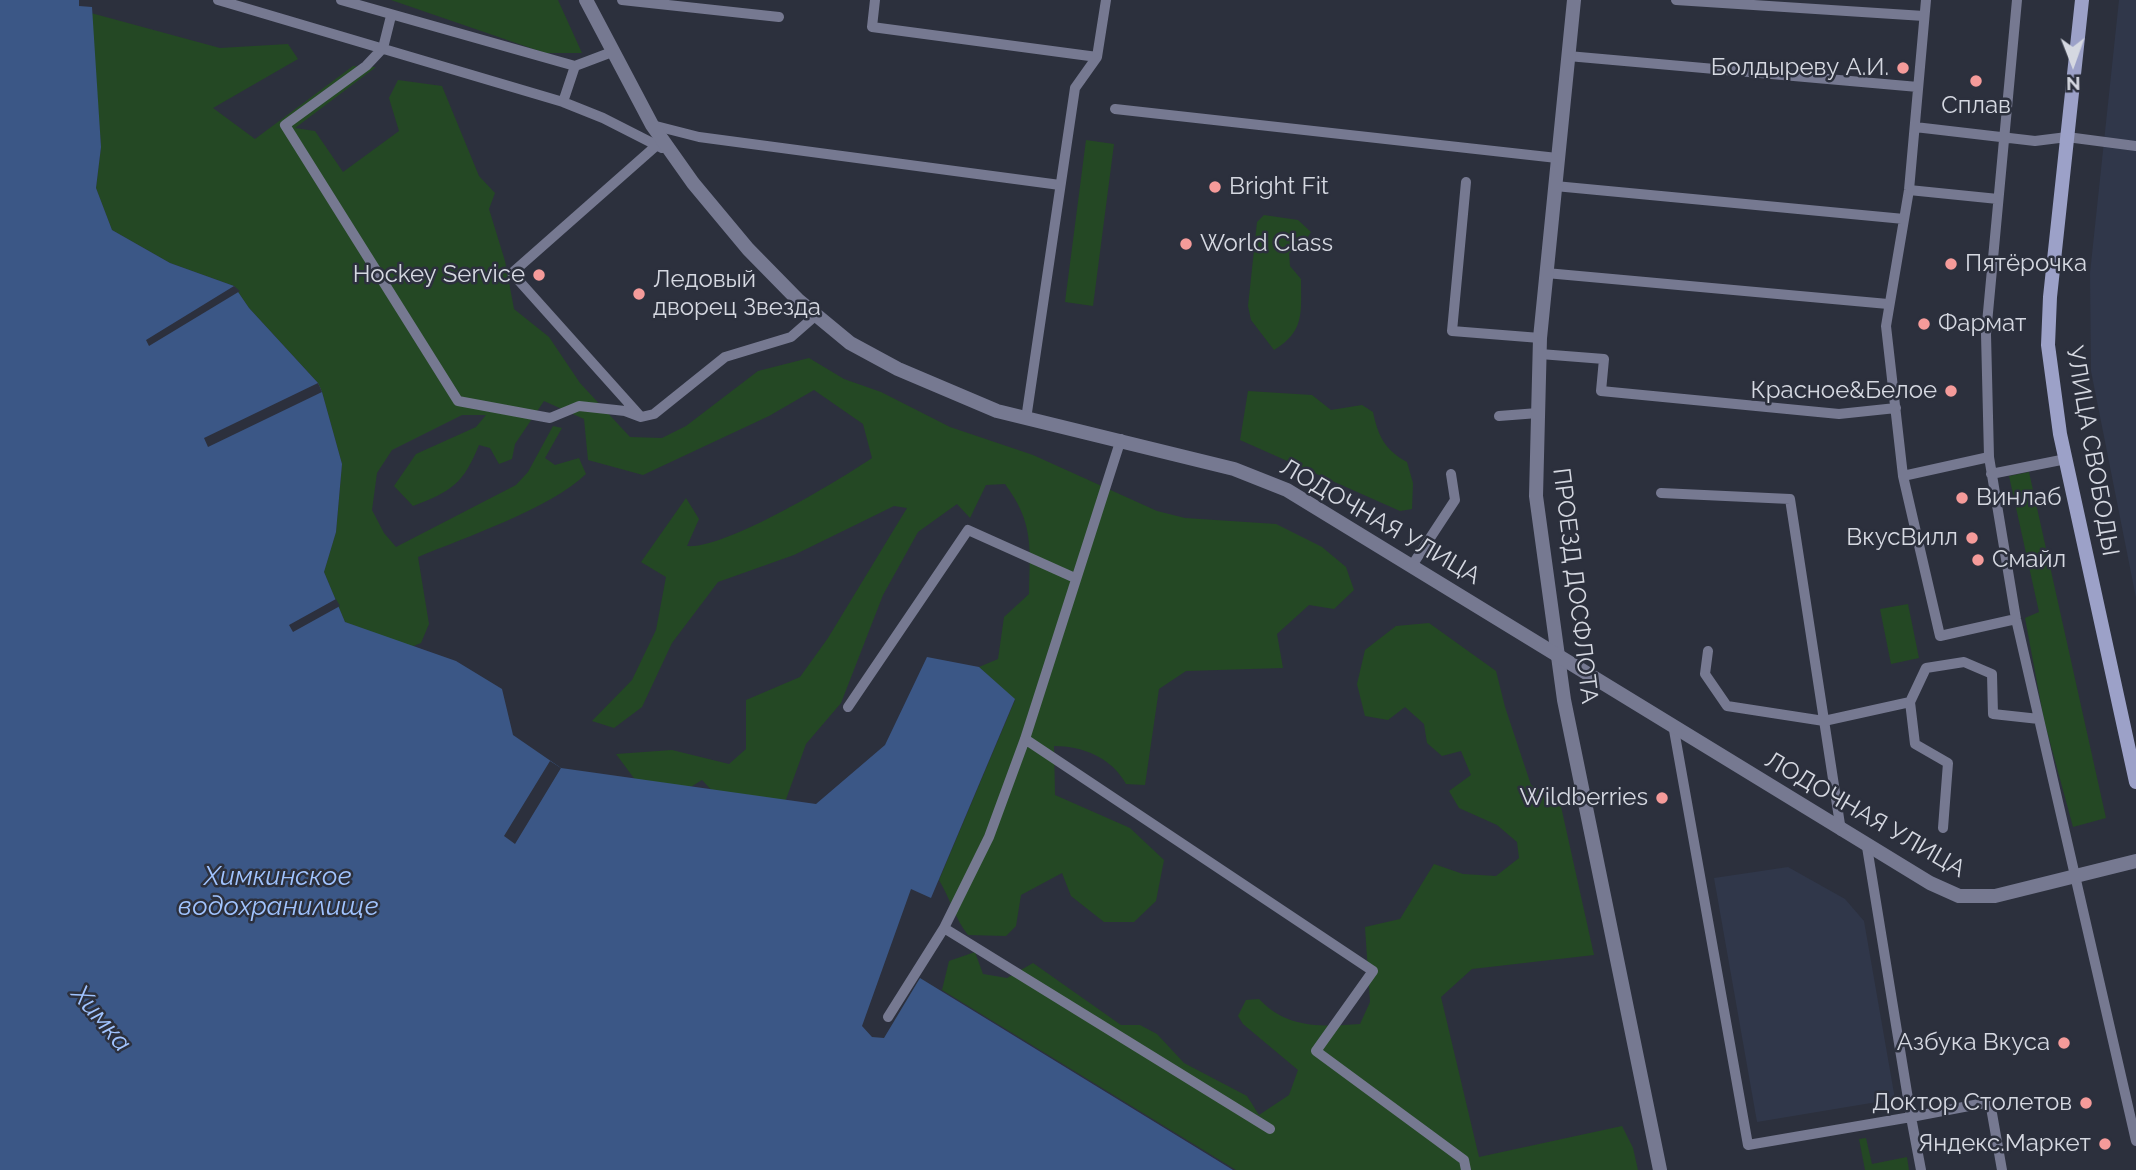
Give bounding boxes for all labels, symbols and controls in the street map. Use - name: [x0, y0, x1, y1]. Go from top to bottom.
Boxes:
- north arrow: [2038, 28, 2108, 98]
- place label: Болдыреву А.И.: [1711, 54, 1889, 82]
- marker: Болдыреву А.И.: [1895, 60, 1911, 76]
- marker: Сплав: [1968, 73, 1984, 89]
- text: N: [2066, 73, 2081, 95]
- place label: Сплав: [1941, 92, 2011, 120]
- place label: Bright Fit: [1229, 173, 1329, 201]
- marker: Bright Fit: [1207, 179, 1223, 195]
- place label: World Class: [1200, 230, 1333, 258]
- marker: World Class: [1178, 236, 1194, 252]
- place label: Пятёрочка: [1965, 250, 2087, 278]
- marker: Пятёрочка: [1943, 256, 1959, 272]
- place label: Hockey Service: [353, 261, 525, 289]
- place label: Ледовый дворец Звезда: [653, 266, 821, 322]
- marker: Hockey Service: [531, 267, 547, 283]
- marker: Ледовый дворец Звезда: [631, 286, 647, 302]
- place label: Фармат: [1938, 310, 2026, 338]
- marker: Фармат: [1916, 316, 1932, 332]
- street label: УЛИЦА СВОБОДЫ: [2059, 344, 2125, 558]
- place label: Красное&Белое: [1751, 377, 1937, 405]
- marker: Красное&Белое: [1943, 383, 1959, 399]
- street label: ЛОДОЧНАЯ УЛИЦА: [1275, 453, 1485, 591]
- street label: ПРОЕЗД ДОСФЛОТА: [1546, 466, 1604, 706]
- place label: Винлаб: [1976, 484, 2062, 512]
- marker: Винлаб: [1954, 490, 1970, 506]
- place label: ВкусВилл: [1846, 524, 1958, 552]
- marker: ВкусВилл: [1964, 530, 1980, 546]
- place label: Смайл: [1992, 546, 2066, 574]
- marker: Смайл: [1970, 552, 1986, 568]
- street label: ЛОДОЧНАЯ УЛИЦА: [1760, 746, 1970, 884]
- place label: Wildberries: [1520, 784, 1648, 812]
- marker: Wildberries: [1654, 790, 1670, 806]
- water label: Химкинское водохранилище: [177, 861, 379, 922]
- water label: Химка: [64, 980, 138, 1058]
- place label: Азбука Вкуса: [1897, 1029, 2050, 1057]
- marker: Азбука Вкуса: [2056, 1035, 2072, 1051]
- place label: Доктор Столетов: [1872, 1089, 2072, 1117]
- marker: Доктор Столетов: [2078, 1095, 2094, 1111]
- place label: Яндекс.Маркет: [1918, 1130, 2091, 1158]
- marker: Яндекс.Маркет: [2097, 1136, 2113, 1152]

